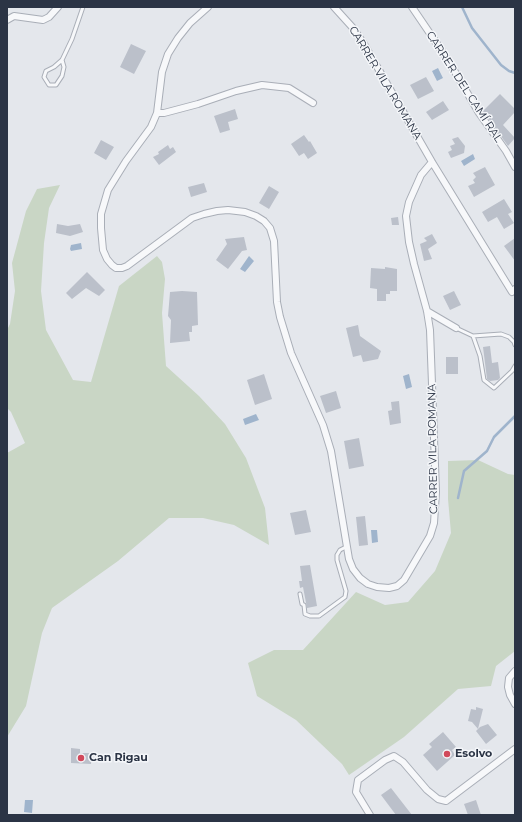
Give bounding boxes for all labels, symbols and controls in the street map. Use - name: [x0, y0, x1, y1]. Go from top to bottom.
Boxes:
- street label: CARRER VILA ROMANA: [346, 24, 424, 142]
- street label: CARRER DEL CAMÍ RAL: [423, 29, 505, 145]
- street label: CARRER VILA ROMANA: [425, 384, 441, 514]
- place label: Esolvo: [455, 747, 492, 761]
- marker: Esolvo: [442, 749, 452, 759]
- place label: Can Rigau: [89, 751, 148, 765]
- marker: Can Rigau: [76, 753, 86, 763]

